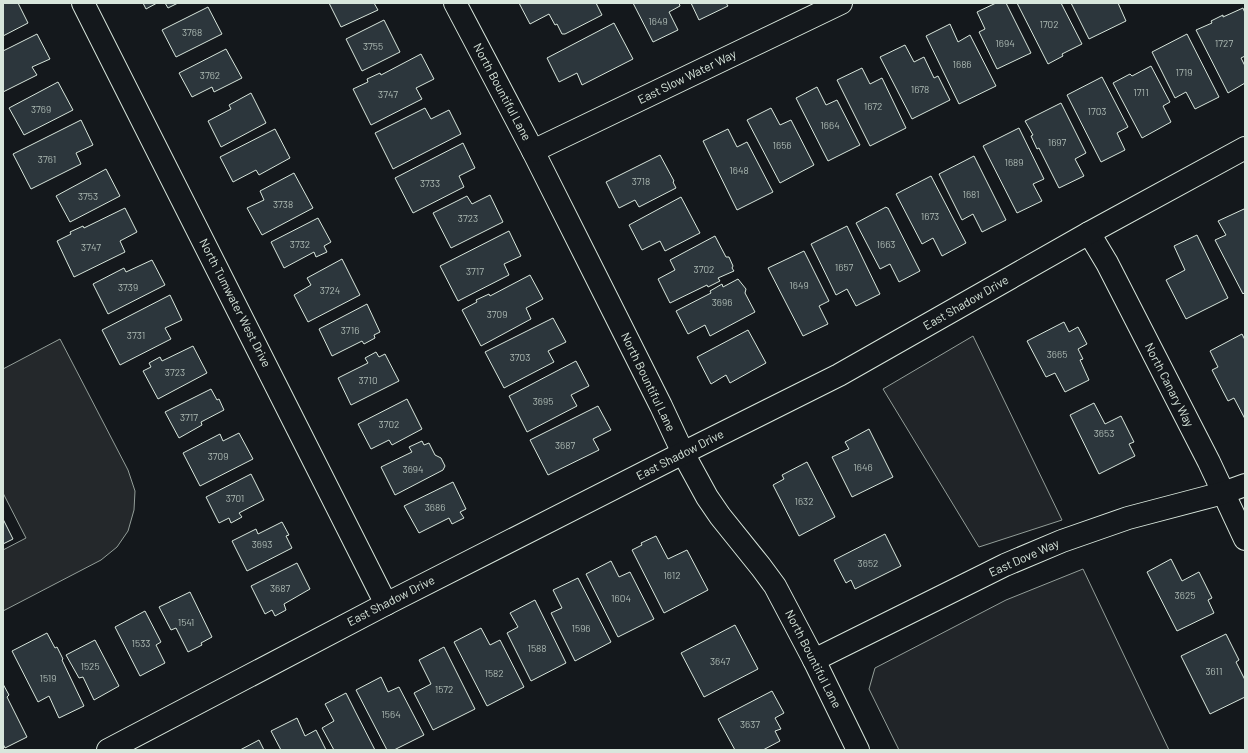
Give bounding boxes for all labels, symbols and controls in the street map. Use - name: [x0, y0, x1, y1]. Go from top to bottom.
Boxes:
- house number: 1649: [648, 15, 668, 27]
- house number: 1702: [1039, 18, 1059, 30]
- house number: 3768: [182, 26, 202, 38]
- house number: 1694: [995, 37, 1015, 49]
- house number: 1727: [1215, 37, 1233, 49]
- house number: 3755: [363, 40, 383, 52]
- street label: North Bountiful Lane: [471, 40, 535, 143]
- street label: East Slow Water Way: [635, 46, 739, 106]
- house number: 1686: [952, 58, 972, 70]
- house number: 1719: [1176, 66, 1192, 78]
- house number: 3762: [200, 69, 220, 81]
- house number: 1678: [911, 83, 929, 95]
- house number: 1711: [1133, 86, 1149, 98]
- house number: 3747: [378, 88, 398, 100]
- house number: 1672: [864, 100, 882, 112]
- house number: 3769: [31, 103, 51, 115]
- house number: 1703: [1087, 105, 1107, 117]
- house number: 1664: [820, 119, 840, 131]
- house number: 1697: [1048, 136, 1067, 148]
- house number: 1656: [773, 139, 791, 151]
- house number: 3761: [38, 153, 56, 165]
- house number: 1689: [1004, 156, 1024, 168]
- house number: 1648: [729, 164, 749, 176]
- house number: 3718: [632, 175, 650, 187]
- house number: 3733: [420, 177, 440, 189]
- house number: 1681: [962, 188, 980, 200]
- house number: 3753: [78, 190, 98, 202]
- house number: 3738: [273, 198, 293, 210]
- house number: 1673: [921, 210, 939, 222]
- house number: 3723: [458, 212, 478, 224]
- street label: North Tumwater West Drive: [197, 236, 274, 369]
- house number: 3732: [290, 238, 310, 250]
- house number: 1663: [877, 238, 895, 250]
- house number: 3747: [81, 241, 101, 253]
- house number: 1657: [835, 261, 854, 273]
- house number: 3702: [694, 263, 714, 275]
- house number: 3717: [466, 265, 484, 277]
- street label: East Shadow Drive: [920, 272, 1011, 332]
- house number: 1649: [789, 279, 809, 291]
- house number: 3739: [118, 281, 138, 293]
- house number: 3724: [320, 284, 340, 296]
- house number: 3696: [712, 296, 732, 308]
- house number: 3709: [487, 308, 507, 320]
- house number: 3716: [341, 324, 359, 336]
- house number: 3731: [127, 329, 145, 341]
- street label: North Bountiful Lane: [619, 330, 679, 433]
- street label: North Canary Way: [1143, 340, 1197, 429]
- house number: 3665: [1047, 348, 1067, 360]
- house number: 3703: [510, 351, 530, 363]
- house number: 3723: [165, 366, 185, 378]
- house number: 3710: [358, 374, 378, 386]
- house number: 3695: [533, 395, 553, 407]
- house number: 3717: [180, 411, 198, 423]
- house number: 3702: [379, 418, 399, 430]
- street label: East Shadow Drive: [634, 426, 726, 482]
- house number: 3653: [1094, 427, 1114, 439]
- house number: 3687: [555, 439, 575, 451]
- house number: 3709: [208, 450, 228, 462]
- house number: 1646: [853, 461, 873, 473]
- house number: 3694: [402, 463, 424, 475]
- house number: 3701: [226, 492, 244, 504]
- house number: 1632: [794, 495, 814, 507]
- house number: 3686: [425, 501, 445, 513]
- street label: East Dove Way: [986, 535, 1061, 579]
- house number: 3693: [252, 538, 272, 550]
- house number: 3652: [858, 557, 878, 569]
- house number: 1612: [663, 569, 681, 581]
- street label: East Shadow Drive: [345, 572, 437, 628]
- house number: 3687: [270, 582, 290, 594]
- house number: 3625: [1175, 589, 1195, 601]
- house number: 1604: [611, 592, 631, 604]
- street label: North Bountiful Lane: [783, 607, 845, 710]
- house number: 1541: [178, 616, 194, 628]
- house number: 1596: [572, 622, 591, 634]
- house number: 1533: [132, 637, 150, 649]
- house number: 1588: [527, 642, 547, 654]
- house number: 3647: [710, 655, 730, 667]
- house number: 1525: [80, 660, 100, 672]
- house number: 3611: [1205, 665, 1223, 677]
- house number: 1582: [484, 667, 504, 679]
- house number: 1519: [39, 672, 57, 684]
- house number: 1572: [435, 683, 453, 695]
- house number: 1564: [381, 708, 401, 720]
- house number: 3637: [740, 718, 760, 730]

